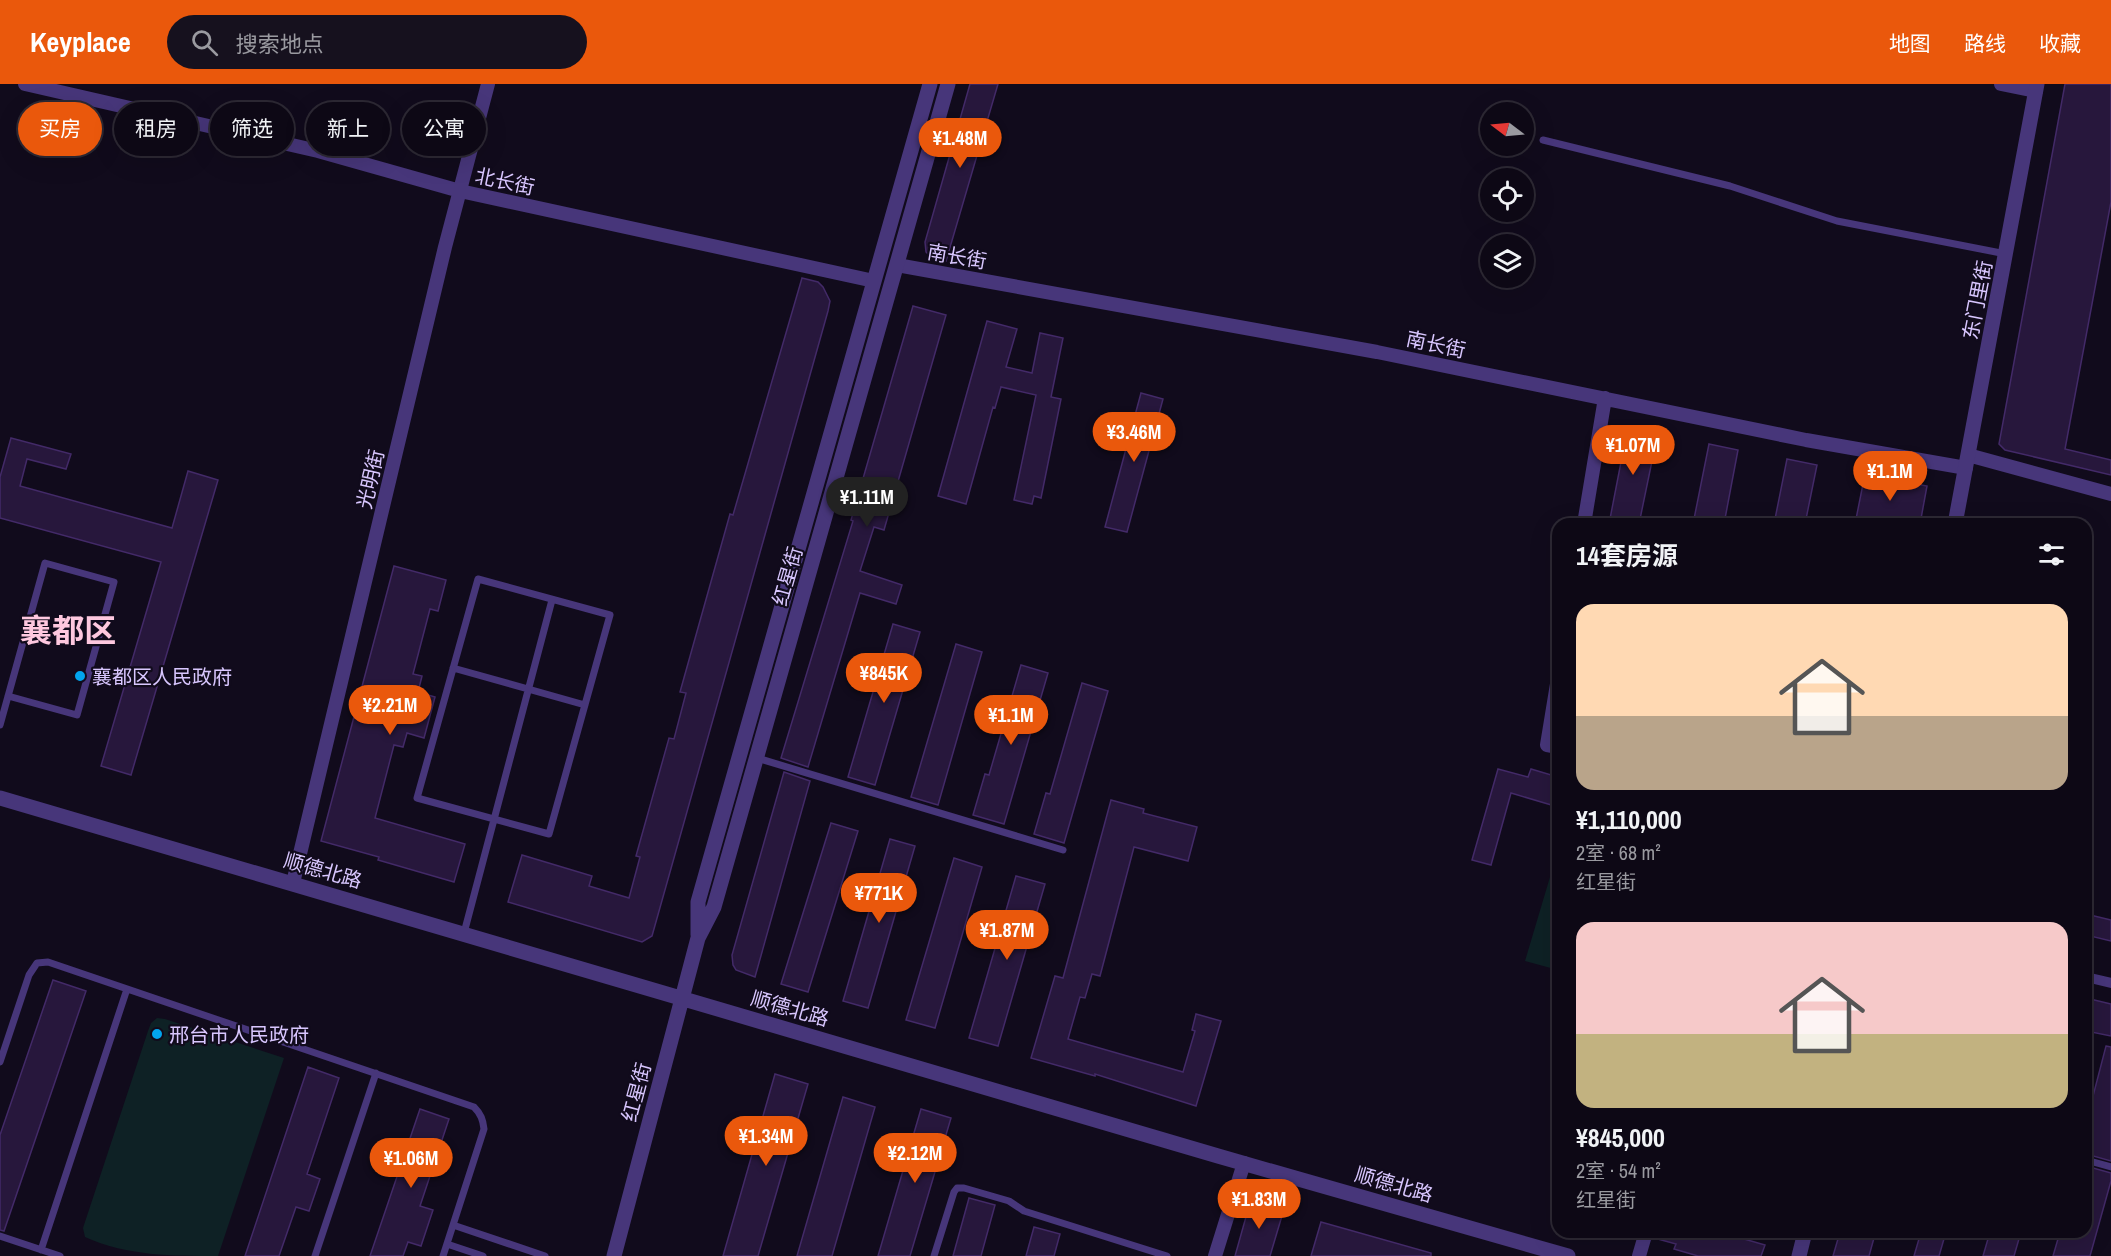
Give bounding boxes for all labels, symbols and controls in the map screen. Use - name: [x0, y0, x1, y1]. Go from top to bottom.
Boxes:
- search box: [167, 15, 587, 69]
- text: Keyplace: [30, 23, 131, 61]
- icon: search: [188, 26, 221, 59]
- text: 搜索地点: [236, 29, 324, 59]
- text: 地图: [1889, 29, 1931, 58]
- text: 路线: [1964, 29, 2006, 58]
- text: 收藏: [2039, 29, 2081, 58]
- chip: 买房: [18, 102, 102, 156]
- chip: 租房: [114, 102, 198, 156]
- chip: 筛选: [210, 102, 294, 156]
- chip: 新上: [306, 102, 390, 156]
- chip: 公寓: [402, 102, 486, 156]
- north arrow: [1480, 102, 1534, 156]
- map controls: [1480, 102, 1534, 288]
- pin: ¥1.48M: [911, 118, 1009, 169]
- text: ¥1.48M: [933, 124, 987, 151]
- street label: 北长街: [473, 162, 537, 200]
- button: locate: [1480, 168, 1534, 222]
- button: layers: [1480, 234, 1534, 288]
- street label: 南长街: [925, 237, 989, 275]
- street label: 东门里街: [1956, 258, 1998, 342]
- street label: 南长街: [1404, 325, 1468, 363]
- pin: ¥3.46M: [1085, 412, 1183, 463]
- text: ¥3.46M: [1107, 418, 1161, 445]
- pin: ¥1.07M: [1584, 425, 1682, 476]
- text: ¥1.07M: [1606, 431, 1660, 458]
- street label: 光明街: [350, 447, 390, 511]
- pin: ¥1.1M: [1848, 451, 1932, 502]
- text: ¥1.1M: [1867, 457, 1913, 484]
- pin: ¥1.11M: [818, 477, 916, 528]
- text: ¥1.11M: [840, 483, 894, 510]
- text: 14套房源: [1576, 538, 1678, 573]
- icon: filters: [2035, 538, 2068, 571]
- street label: 红星街: [766, 543, 808, 609]
- district label: 襄都区: [20, 609, 116, 652]
- icon: home: [1768, 643, 1876, 751]
- pin: ¥845K: [842, 653, 926, 704]
- text: ¥845K: [860, 659, 908, 686]
- place label: 襄都区人民政府: [92, 663, 232, 690]
- marker: 襄都区人民政府: [73, 669, 87, 683]
- pin: ¥2.21M: [341, 685, 439, 736]
- text: ¥2.21M: [363, 691, 417, 718]
- pin: ¥1.1M: [969, 695, 1053, 746]
- text: ¥1.1M: [988, 701, 1034, 728]
- text: ¥1,110,000: [1576, 802, 1682, 837]
- text: 2室 · 68 m²: [1576, 839, 1661, 866]
- street label: 顺德北路: [281, 846, 365, 894]
- text: 红星街: [1576, 868, 1636, 895]
- pin: ¥771K: [837, 873, 921, 924]
- text: ¥771K: [855, 879, 903, 906]
- pin: ¥1.87M: [958, 910, 1056, 961]
- text: ¥1.87M: [980, 916, 1034, 943]
- icon: home: [1768, 961, 1876, 1069]
- street label: 顺德北路: [748, 984, 832, 1032]
- place label: 邢台市人民政府: [169, 1021, 309, 1048]
- marker: 邢台市人民政府: [150, 1027, 164, 1041]
- street label: 红星街: [615, 1060, 657, 1124]
- pin: ¥1.34M: [717, 1116, 815, 1167]
- text: ¥845,000: [1576, 1120, 1665, 1155]
- text: ¥1.34M: [739, 1122, 793, 1149]
- pin: ¥2.12M: [866, 1133, 964, 1184]
- pin: ¥1.06M: [362, 1138, 460, 1189]
- text: ¥2.12M: [888, 1139, 942, 1166]
- text: ¥1.06M: [384, 1144, 438, 1171]
- text: 2室 · 54 m²: [1576, 1157, 1661, 1184]
- street label: 顺德北路: [1352, 1160, 1436, 1208]
- pin: ¥1.83M: [1210, 1179, 1308, 1230]
- text: ¥1.83M: [1232, 1185, 1286, 1212]
- text: 红星街: [1576, 1186, 1636, 1213]

